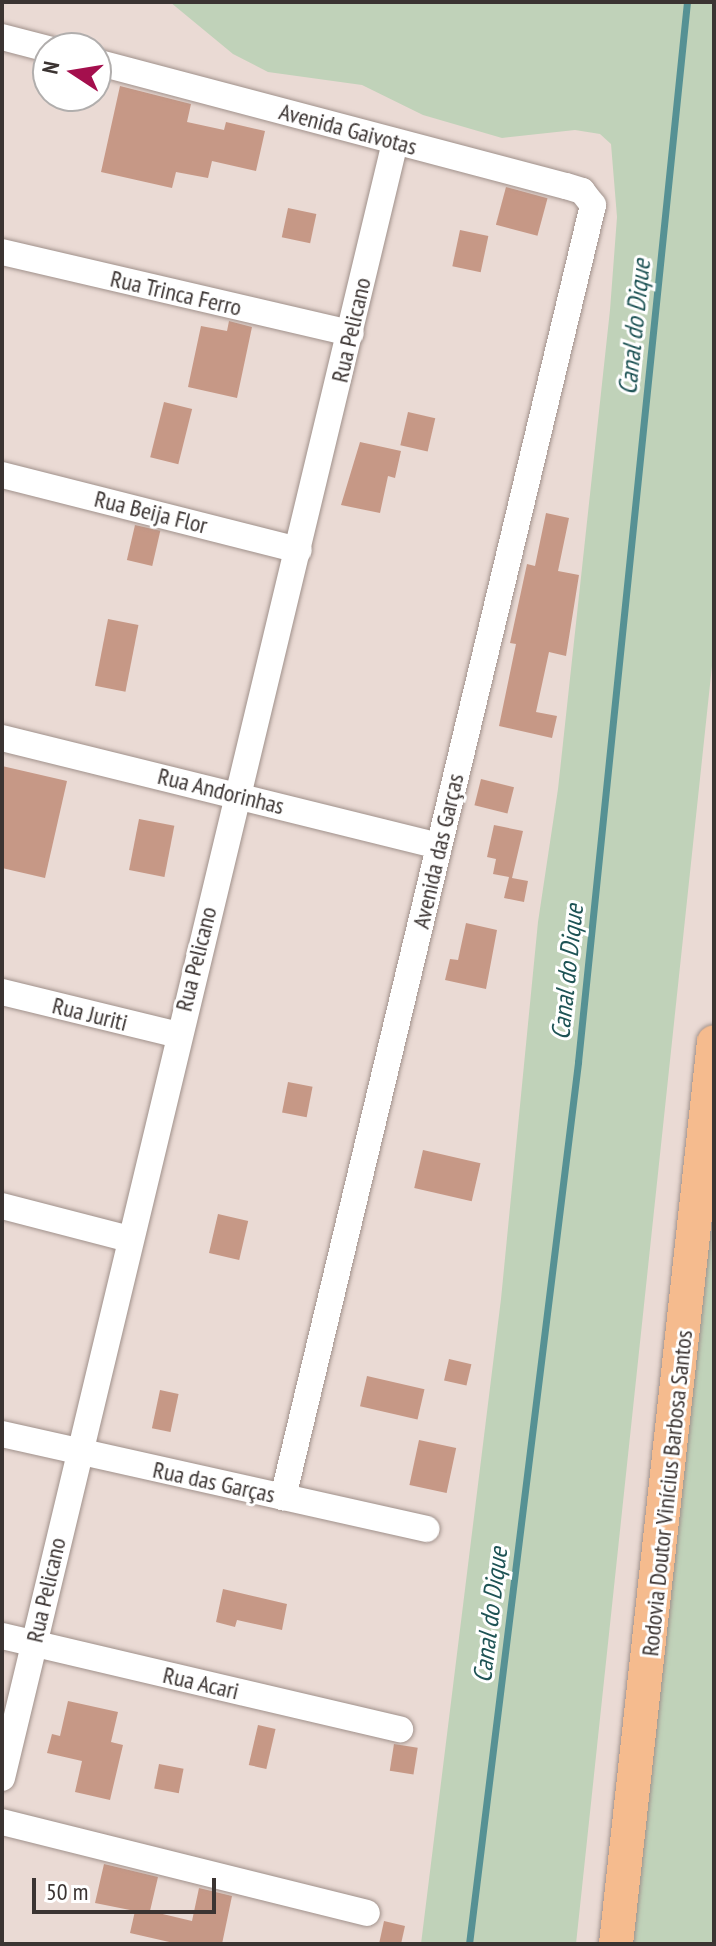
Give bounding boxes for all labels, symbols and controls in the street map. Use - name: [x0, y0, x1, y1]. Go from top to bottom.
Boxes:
- north arrow: [32, 32, 112, 112]
- text: N: [36, 59, 65, 76]
- street label: Avenida Gaivotas: [276, 97, 420, 161]
- water label: Canal do Dique: [611, 258, 657, 396]
- street label: Rua Trinca Ferro: [107, 264, 245, 322]
- street label: Rua Pelicano: [325, 275, 377, 385]
- street label: Rua Beija Flor: [92, 484, 210, 540]
- street label: Rua Andorinhas: [155, 761, 287, 821]
- street label: Avenida das Garças: [406, 771, 470, 931]
- water label: Canal do Dique: [544, 903, 590, 1041]
- street label: Rua Pelicano: [169, 904, 223, 1014]
- street label: Rua Juriti: [49, 991, 131, 1037]
- street label: Rodovia Doutor Vinícius Barbosa Santos: [636, 1328, 698, 1658]
- street label: Rua das Garças: [150, 1455, 278, 1509]
- street label: Rua Pelicano: [20, 1535, 72, 1645]
- water label: Canal do Dique: [466, 1546, 514, 1684]
- street label: Rua Acari: [160, 1660, 242, 1706]
- scale bar: [36, 1862, 220, 1912]
- text: 50 m: [46, 1876, 88, 1907]

